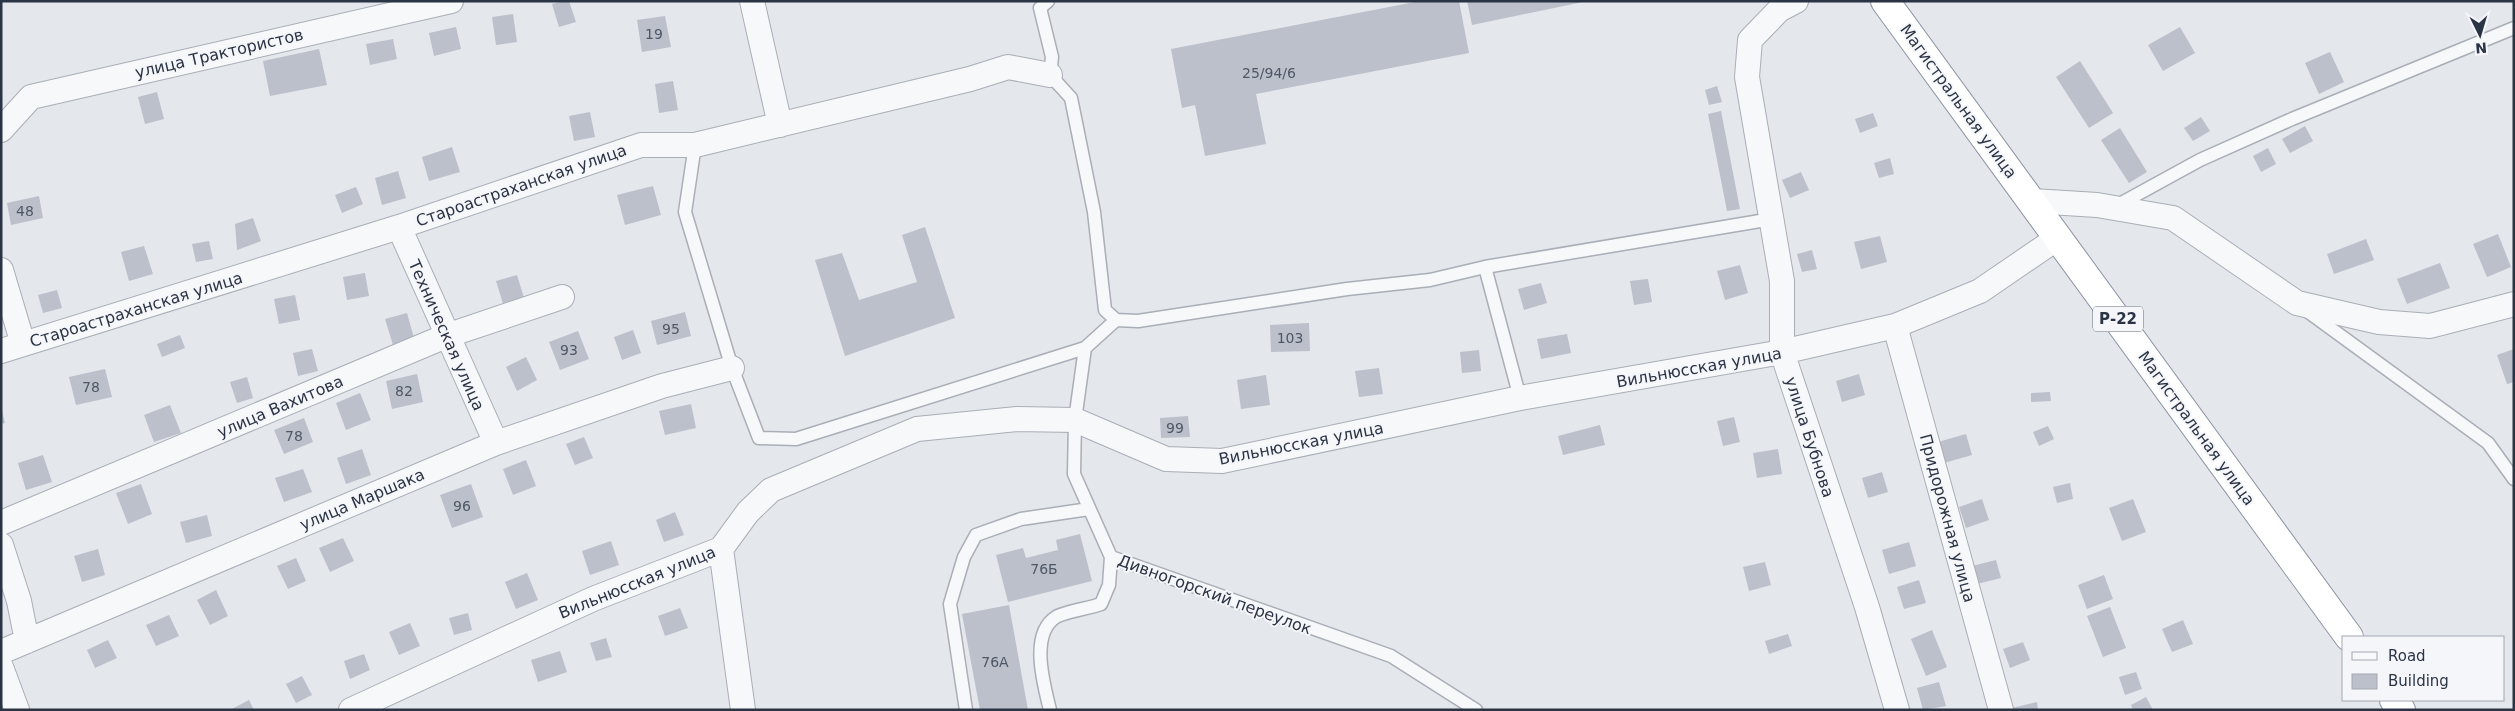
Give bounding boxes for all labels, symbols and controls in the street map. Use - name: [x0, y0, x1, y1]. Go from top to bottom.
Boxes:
- north arrow: [2455, 10, 2505, 60]
- street label: Магистральная улица: [1896, 21, 2021, 182]
- street label: улица Трактористов: [133, 25, 305, 82]
- house number: 19: [645, 26, 663, 42]
- text: N: [2475, 39, 2488, 56]
- house number: 25/94/6: [1242, 65, 1296, 81]
- street label: Староастраханская улица: [413, 140, 629, 231]
- house number: 48: [16, 203, 34, 219]
- street label: Техническая улица: [404, 256, 488, 414]
- street label: Староастраханская улица: [27, 268, 245, 351]
- road number: Р-22: [2093, 306, 2143, 332]
- house number: 95: [662, 321, 680, 337]
- house number: 103: [1277, 330, 1303, 346]
- house number: 93: [560, 342, 578, 358]
- street label: Вильнюсская улица: [1615, 344, 1783, 391]
- street label: Магистральная улица: [2134, 348, 2259, 509]
- street label: улица Вахитова: [214, 371, 346, 442]
- street label: улица Бубнова: [1781, 374, 1838, 500]
- house number: 78: [82, 379, 100, 395]
- house number: 82: [395, 383, 413, 399]
- street label: Вильнюсская улица: [1217, 418, 1385, 469]
- house number: 99: [1166, 420, 1184, 436]
- house number: 78: [285, 428, 303, 444]
- street label: Придорожная улица: [1916, 432, 1979, 604]
- street label: улица Маршака: [297, 465, 427, 534]
- house number: 96: [453, 498, 471, 514]
- street label: Вильнюсская улица: [556, 542, 718, 623]
- street label: Дивногорский переулок: [1115, 551, 1315, 639]
- house number: 76Б: [1030, 561, 1058, 577]
- legend: [2342, 636, 2505, 701]
- text: Road: [2388, 647, 2426, 665]
- house number: 76А: [981, 654, 1009, 670]
- text: Building: [2388, 672, 2449, 690]

